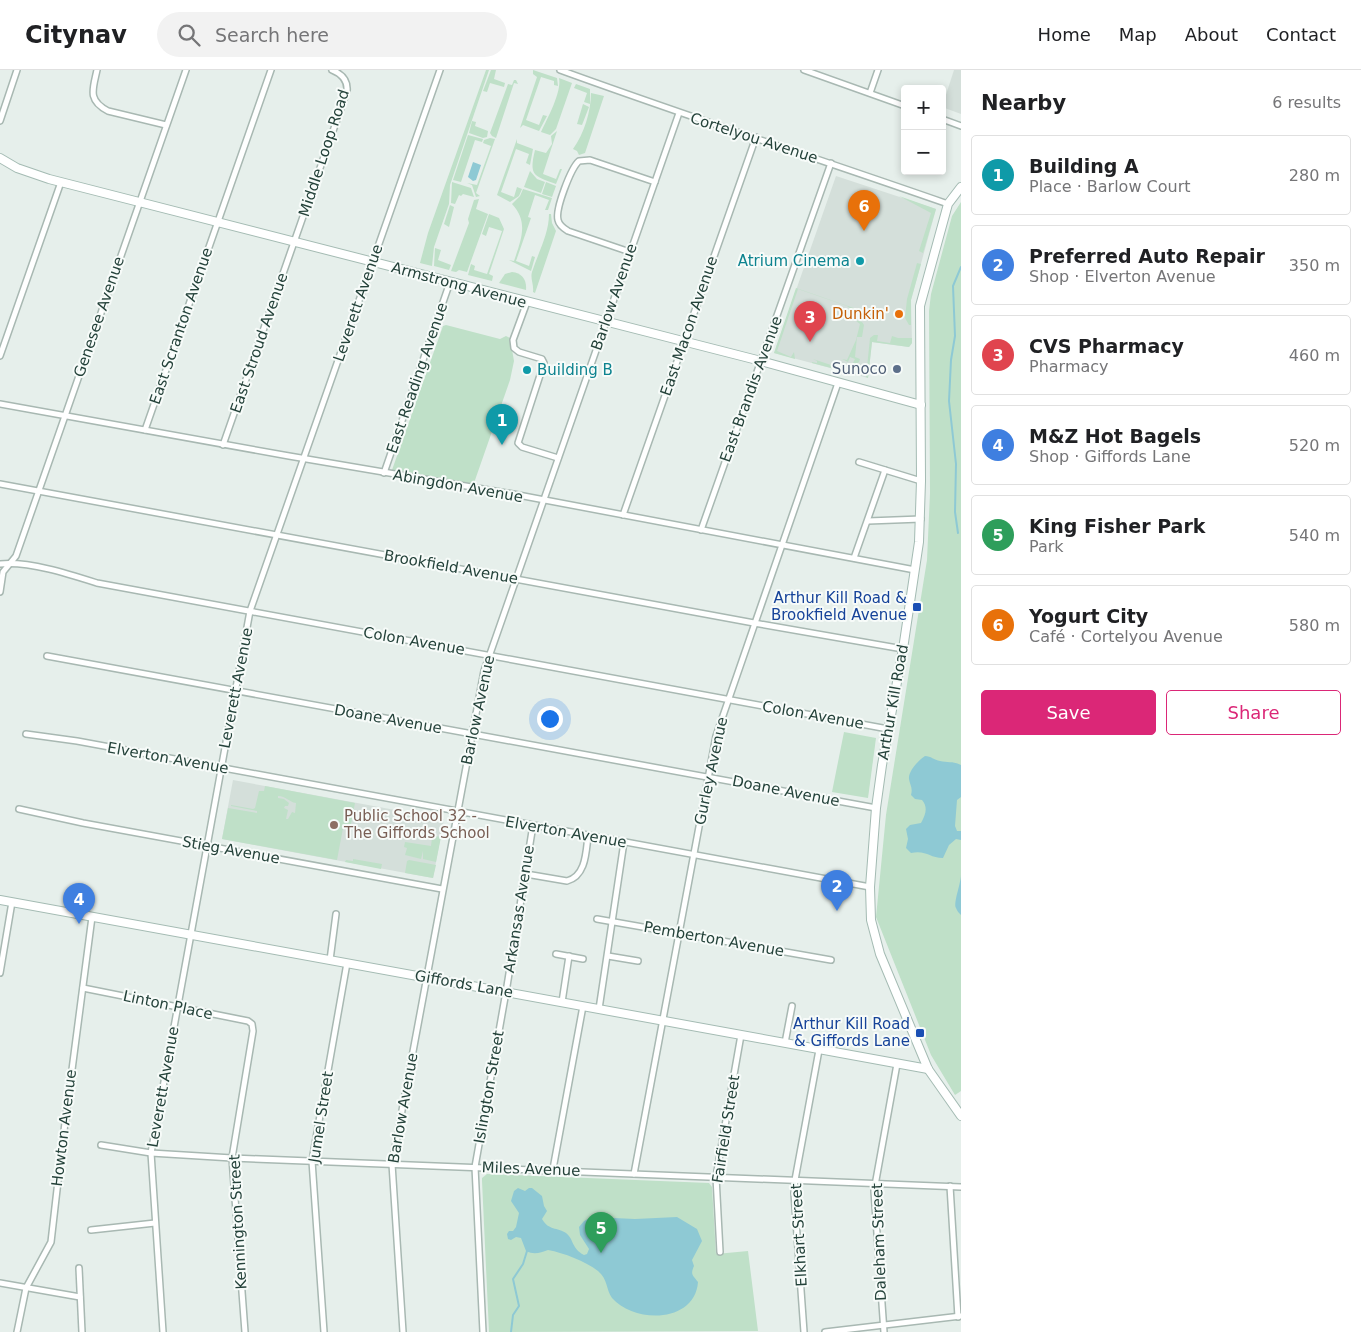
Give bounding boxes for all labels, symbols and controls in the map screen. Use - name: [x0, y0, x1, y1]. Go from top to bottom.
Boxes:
- search box: [157, 12, 507, 57]
- text: Citynav: [25, 21, 127, 49]
- icon: search: [175, 21, 203, 49]
- text: Search here: [215, 24, 329, 46]
- text: Home: [1038, 24, 1091, 45]
- text: Map: [1119, 24, 1157, 45]
- text: About: [1185, 24, 1238, 45]
- text: Contact: [1266, 24, 1336, 45]
- map controls: [901, 85, 946, 175]
- button: +: [901, 85, 946, 130]
- street label: Middle Loop Road: [295, 87, 353, 219]
- text: Nearby: [981, 91, 1066, 115]
- text: 6 results: [1272, 93, 1341, 112]
- street label: Cortelyou Avenue: [688, 109, 820, 167]
- button: −: [901, 130, 946, 175]
- text: Building A: [1029, 155, 1139, 177]
- text: 1: [992, 166, 1004, 185]
- text: 280 m: [1289, 166, 1340, 185]
- text: Place · Barlow Court: [1029, 177, 1191, 196]
- pin: 6: [848, 190, 880, 231]
- street label: Barlow Avenue: [587, 241, 641, 353]
- street label: Leverett Avenue: [330, 242, 386, 364]
- street label: East Scranton Avenue: [146, 245, 216, 407]
- text: Preferred Auto Repair: [1029, 245, 1265, 267]
- place label: Atrium Cinema: [738, 252, 850, 270]
- street label: Genesee Avenue: [70, 254, 128, 380]
- street label: East Macon Avenue: [657, 254, 721, 398]
- marker: Atrium Cinema: [854, 255, 866, 267]
- text: 2: [992, 256, 1004, 275]
- text: 350 m: [1289, 256, 1340, 275]
- street label: Armstrong Avenue: [390, 258, 528, 312]
- text: Shop · Elverton Avenue: [1029, 267, 1216, 286]
- street label: East Stroud Avenue: [227, 271, 291, 415]
- street label: East Reading Avenue: [383, 300, 451, 456]
- pin: 3: [794, 301, 826, 342]
- place label: Dunkin': [832, 305, 889, 323]
- marker: Dunkin': [893, 308, 905, 320]
- street label: East Brandis Avenue: [716, 313, 786, 465]
- text: CVS Pharmacy: [1029, 335, 1184, 357]
- text: 3: [992, 346, 1004, 365]
- text: 460 m: [1289, 346, 1340, 365]
- text: Pharmacy: [1029, 357, 1109, 376]
- place label: Sunoco: [832, 360, 887, 378]
- place label: Building B: [537, 361, 613, 379]
- marker: Sunoco: [891, 363, 903, 375]
- marker: Building B: [521, 364, 533, 376]
- pin: 1: [486, 404, 518, 445]
- text: M&Z Hot Bagels: [1029, 425, 1201, 447]
- text: 4: [992, 436, 1004, 455]
- text: 520 m: [1289, 436, 1340, 455]
- text: Shop · Giffords Lane: [1029, 447, 1191, 466]
- street label: Abingdon Avenue: [392, 466, 524, 506]
- text: King Fisher Park: [1029, 515, 1205, 537]
- text: 5: [992, 526, 1004, 545]
- text: 540 m: [1289, 526, 1340, 545]
- text: Park: [1029, 537, 1064, 556]
- street label: Brookfield Avenue: [382, 546, 520, 588]
- place label: Arthur Kill Road & Brookfield Avenue: [771, 589, 907, 624]
- marker: Arthur Kill Road & Brookfield Avenue: [911, 601, 923, 613]
- text: Yogurt City: [1029, 605, 1148, 627]
- text: 6: [992, 616, 1004, 635]
- text: 580 m: [1289, 616, 1340, 635]
- street label: Colon Avenue: [362, 623, 466, 659]
- street label: Leverett Avenue: [215, 626, 257, 750]
- text: Café · Cortelyou Avenue: [1029, 627, 1223, 646]
- street label: Arthur Kill Road: [874, 643, 912, 761]
- street label: Barlow Avenue: [458, 653, 498, 767]
- button: Save: [981, 690, 1156, 735]
- button: Share: [1166, 690, 1341, 735]
- street label: Colon Avenue: [761, 697, 865, 733]
- street label: Doane Avenue: [333, 701, 443, 737]
- your location: [537, 706, 563, 732]
- street label: Gurley Avenue: [691, 715, 731, 827]
- street label: Elverton Avenue: [106, 738, 230, 778]
- street label: Doane Avenue: [731, 772, 841, 810]
- place label: Public School 32 - The Giffords School: [343, 807, 490, 842]
- street label: Elverton Avenue: [504, 812, 628, 852]
- marker: Public School 32 - The Giffords School: [328, 819, 340, 831]
- street label: Stieg Avenue: [181, 833, 281, 867]
- street label: Arkansas Avenue: [500, 844, 538, 974]
- pin: 2: [821, 870, 853, 911]
- pin: 4: [63, 883, 95, 924]
- street label: Pemberton Avenue: [642, 918, 786, 960]
- street label: Giffords Lane: [413, 966, 515, 1002]
- street label: Linton Place: [122, 987, 214, 1023]
- place label: Arthur Kill Road & Giffords Lane: [793, 1015, 910, 1050]
- street label: Leverett Avenue: [143, 1025, 183, 1149]
- marker: Arthur Kill Road & Giffords Lane: [914, 1027, 926, 1039]
- street label: Islington Street: [470, 1029, 508, 1145]
- street label: Barlow Avenue: [384, 1051, 422, 1165]
- street label: Howton Avenue: [48, 1068, 80, 1188]
- street label: Jumel Street: [305, 1070, 337, 1165]
- street label: Fairfield Street: [709, 1073, 743, 1184]
- street label: Kennington Street: [225, 1154, 251, 1290]
- street label: Miles Avenue: [481, 1158, 581, 1180]
- street label: Elkhart Street: [787, 1183, 811, 1287]
- street label: Daleham Street: [868, 1183, 890, 1301]
- pin: 5: [585, 1212, 617, 1253]

